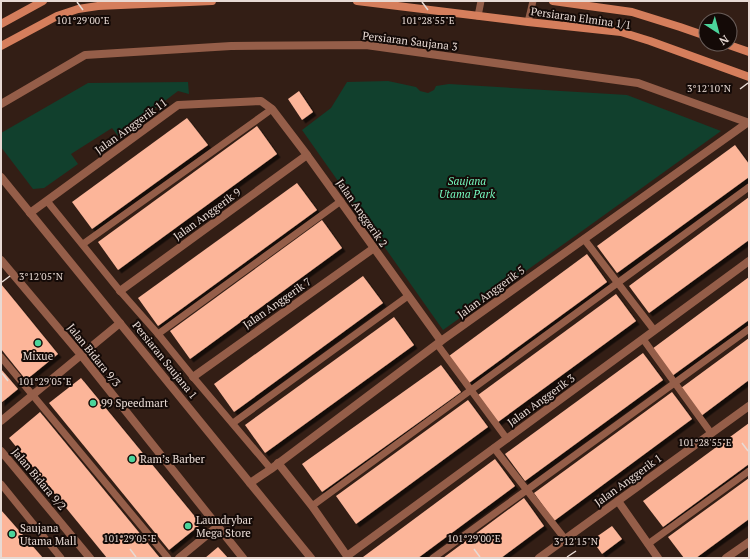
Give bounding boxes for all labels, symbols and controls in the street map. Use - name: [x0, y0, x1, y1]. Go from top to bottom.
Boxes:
- street label: Persiaran Elmina 1/1: [530, 4, 632, 32]
- north arrow: [698, 12, 738, 52]
- text: 101°29'00"E: [56, 14, 110, 27]
- text: 101°28'55"E: [401, 14, 455, 27]
- street label: Persiaran Saujana 3: [362, 28, 458, 54]
- text: N: [716, 32, 731, 49]
- text: 3°12'10"N: [687, 82, 732, 95]
- street label: Jalan Anggerik 11: [92, 95, 170, 157]
- park label: Saujana Utama Park: [439, 174, 496, 201]
- street label: Jalan Anggerik 2: [333, 176, 391, 250]
- street label: Jalan Anggerik 9: [170, 185, 244, 243]
- street label: Jalan Anggerik 5: [454, 263, 528, 321]
- text: 3°12'05"N: [19, 270, 64, 283]
- street label: Jalan Anggerik 7: [240, 274, 314, 332]
- street label: Persiaran Saujana 1: [129, 318, 201, 402]
- street label: Jalan Bidara 9/3: [64, 321, 124, 389]
- marker: Mixue: [33, 338, 43, 348]
- place label: Mixue: [23, 349, 54, 363]
- street label: Jalan Anggerik 3: [504, 371, 578, 429]
- text: 101°29'05"E: [18, 375, 72, 388]
- place label: 99 Speedmart: [101, 396, 168, 410]
- marker: 99 Speedmart: [88, 398, 98, 408]
- text: 101°28'55"E: [678, 436, 732, 449]
- street label: Jalan Bidara 9/2: [9, 445, 69, 513]
- street label: Jalan Anggerik 1: [591, 451, 665, 509]
- place label: Ram’s Barber: [140, 452, 205, 466]
- marker: Ram’s Barber: [127, 454, 137, 464]
- place label: Laundrybar Mega Store: [196, 513, 253, 540]
- place label: Saujana Utama Mall: [20, 521, 76, 548]
- marker: Laundrybar Mega Store: [183, 521, 193, 531]
- marker: Saujana Utama Mall: [7, 529, 17, 539]
- text: 101°29'05"E: [103, 532, 157, 545]
- text: 101°29'00"E: [447, 532, 501, 545]
- text: 3°12'15"N: [554, 535, 599, 548]

